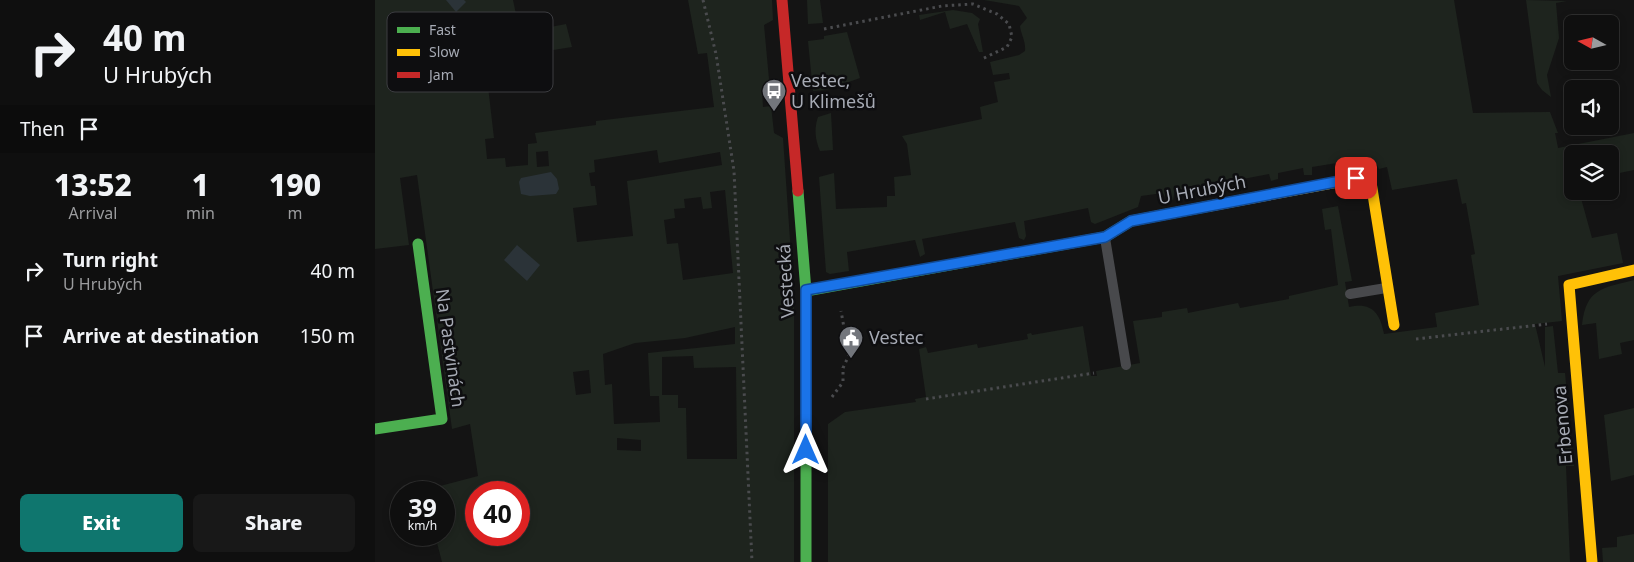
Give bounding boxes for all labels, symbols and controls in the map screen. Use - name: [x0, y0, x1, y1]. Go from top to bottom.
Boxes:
- legend: [387, 12, 553, 92]
- text: 40 m: [103, 14, 186, 61]
- north arrow: [1564, 15, 1619, 70]
- map controls: [1564, 15, 1619, 200]
- icon: right: [20, 20, 85, 85]
- text: Fast: [429, 20, 456, 39]
- text: Slow: [429, 42, 460, 61]
- text: U Hrubých: [103, 59, 212, 89]
- text: Jam: [427, 65, 454, 84]
- place label: Vestec, U Klimešů: [791, 68, 876, 113]
- bus stop icon: Vestec, U Klimešů: [761, 78, 787, 112]
- button: sound: [1564, 80, 1619, 135]
- icon: arrive: [75, 115, 103, 143]
- text: Then: [20, 116, 65, 142]
- button: layers: [1564, 145, 1619, 200]
- pin: [1335, 157, 1377, 199]
- text: 13:52: [54, 164, 132, 205]
- text: 1: [192, 164, 209, 205]
- text: 190: [269, 164, 321, 205]
- icon: arrive: [1342, 164, 1370, 192]
- street label: U Hrubých: [1156, 169, 1248, 209]
- text: Arrival: [69, 202, 117, 224]
- text: min: [186, 202, 215, 224]
- text: m: [287, 202, 302, 224]
- street label: Vestecká: [771, 243, 799, 319]
- text: Turn right: [63, 247, 158, 273]
- icon: right: [20, 257, 48, 285]
- text: 40 m: [311, 258, 355, 284]
- text: U Hrubých: [63, 273, 142, 295]
- street label: Na Pastvinách: [431, 287, 471, 409]
- icon: arrive: [20, 322, 48, 350]
- text: Arrive at destination: [63, 323, 259, 349]
- text: 150 m: [300, 323, 355, 349]
- public building icon: Vestec: [838, 325, 864, 359]
- place label: Vestec: [869, 325, 924, 349]
- street label: Erbenova: [1547, 384, 1577, 466]
- position arrow: [779, 423, 831, 475]
- speed limit sign: 40: [465, 481, 530, 546]
- text: 39: [408, 490, 437, 524]
- button: Exit: [20, 494, 183, 552]
- button: Share: [193, 494, 355, 552]
- text: km/h: [408, 517, 437, 534]

